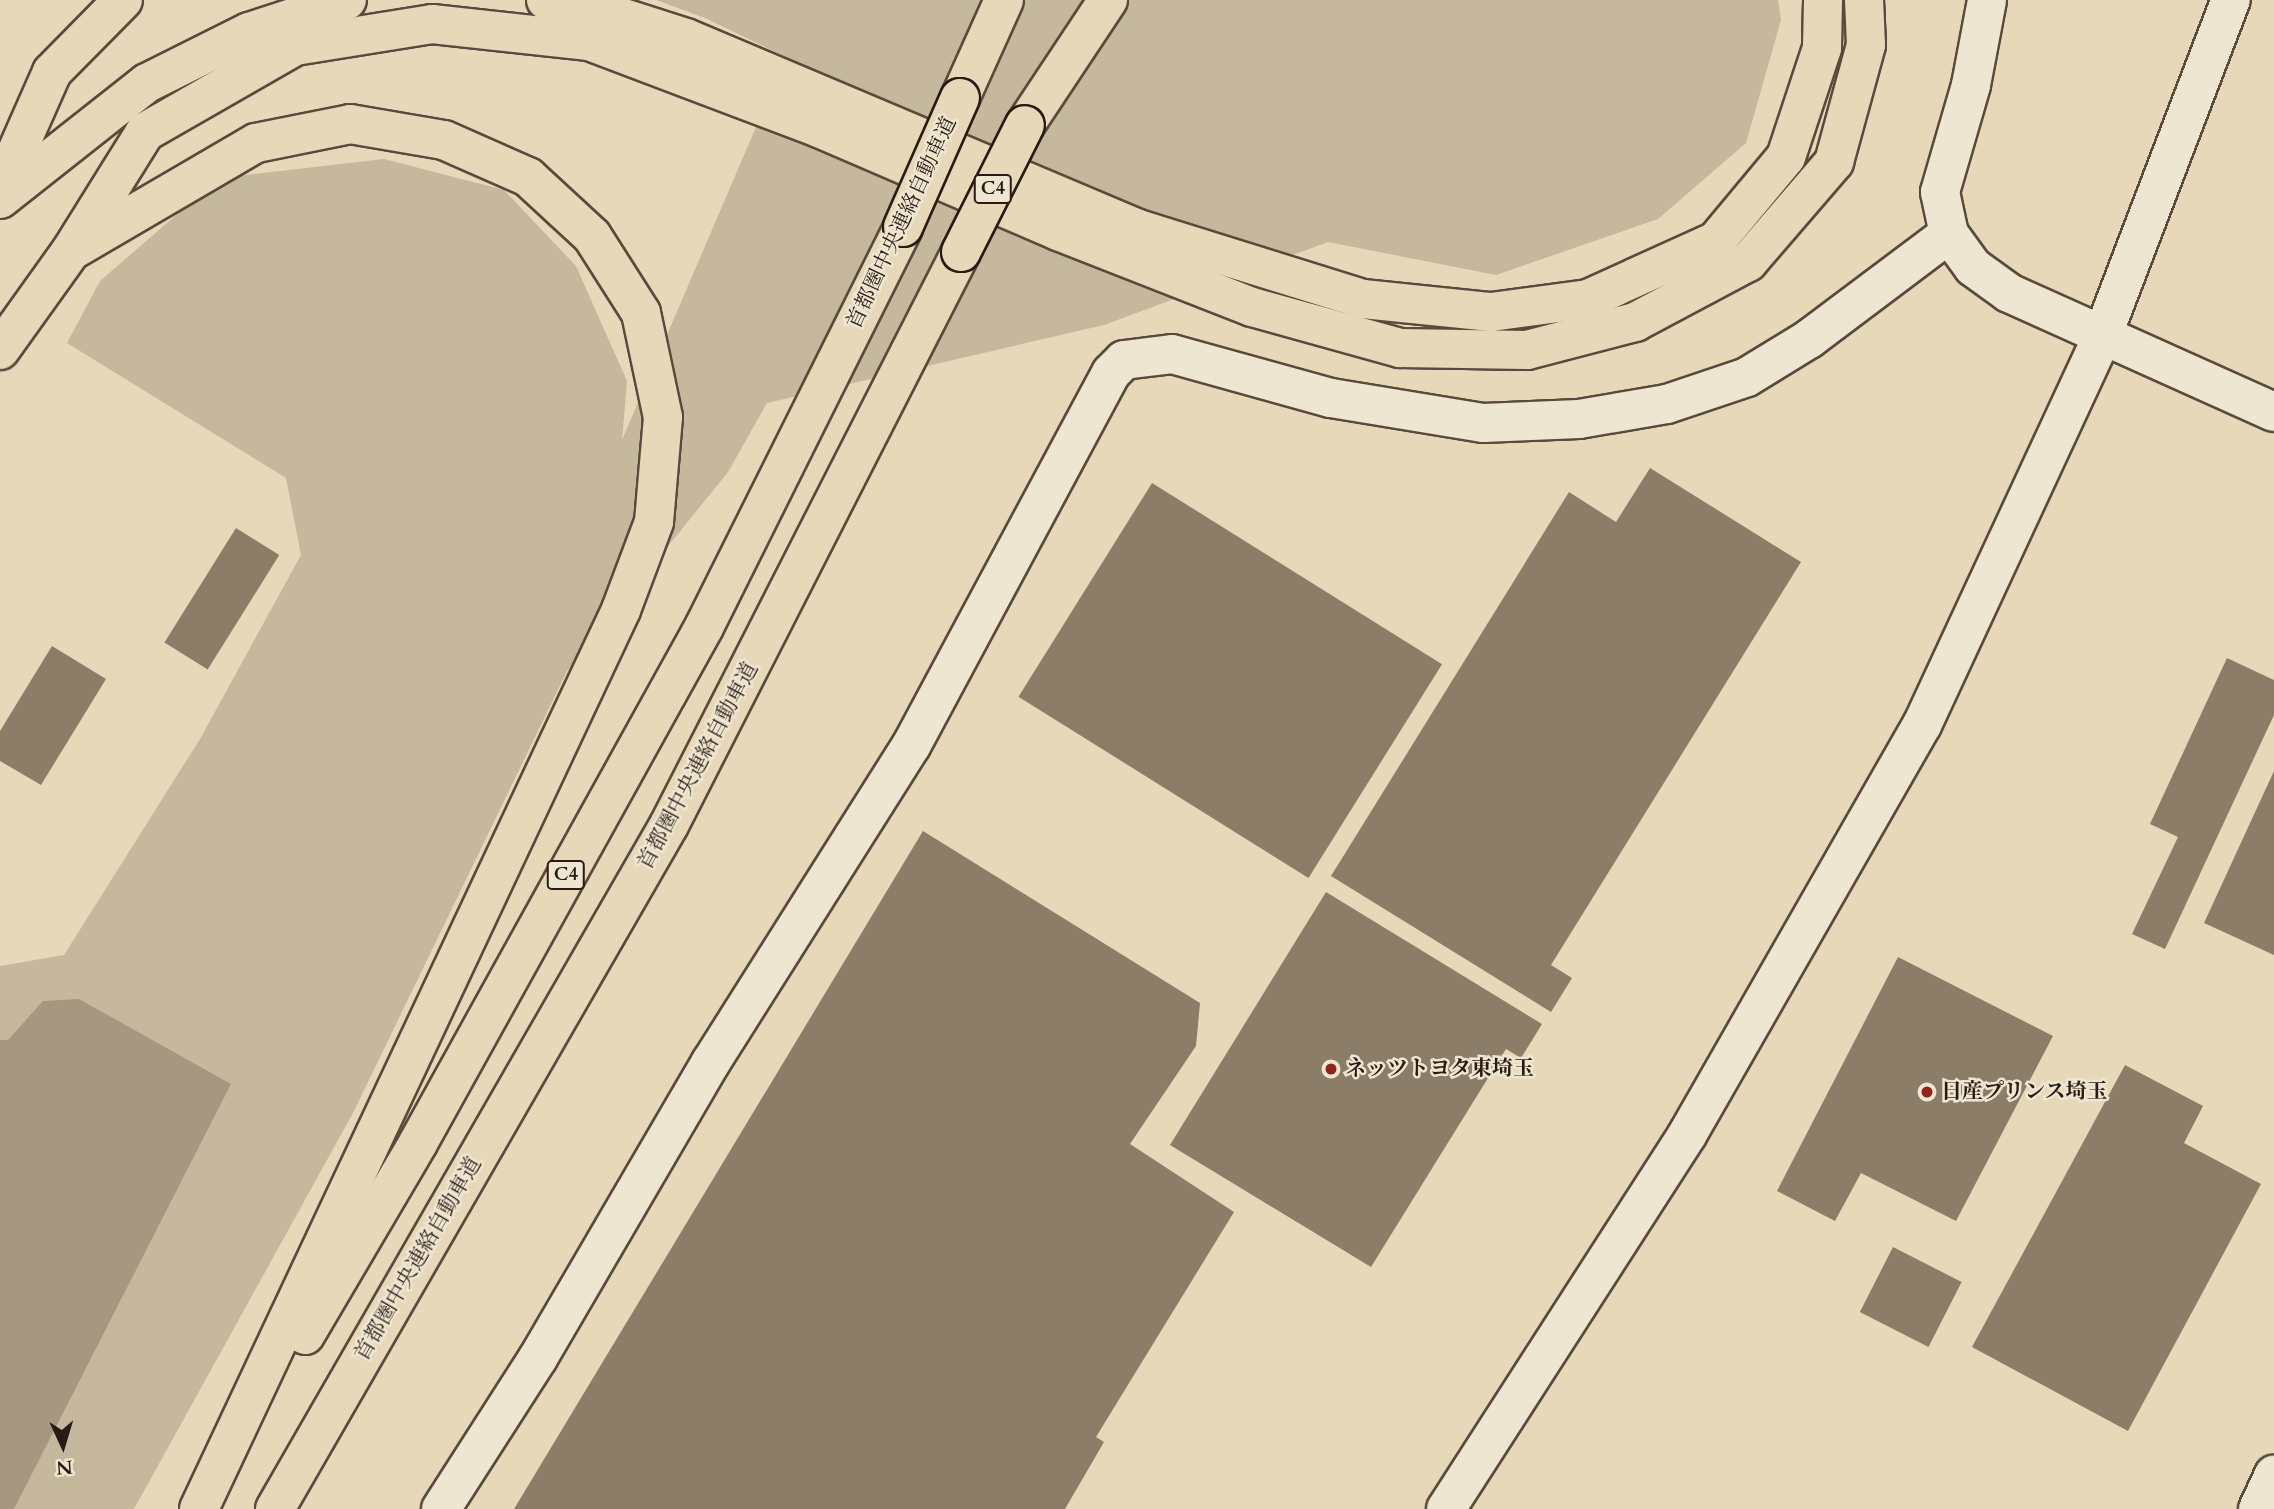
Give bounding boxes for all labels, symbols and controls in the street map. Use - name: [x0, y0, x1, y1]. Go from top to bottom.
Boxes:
- street label: 首都圏中央連絡自動車道: [842, 113, 962, 333]
- road number: C4: [974, 174, 1012, 204]
- street label: 首都圏中央連絡自動車道: [633, 658, 763, 874]
- road number: C4: [547, 860, 585, 890]
- place label: ネッツトヨタ東埼玉: [1345, 1056, 1534, 1082]
- marker: ネッツトヨタ東埼玉: [1323, 1061, 1339, 1077]
- place label: 日産プリンス埼玉: [1941, 1079, 2109, 1105]
- marker: 日産プリンス埼玉: [1919, 1084, 1935, 1100]
- street label: 首都圏中央連絡自動車道: [349, 1153, 487, 1365]
- north arrow: [28, 1411, 98, 1481]
- text: N: [55, 1453, 74, 1480]

